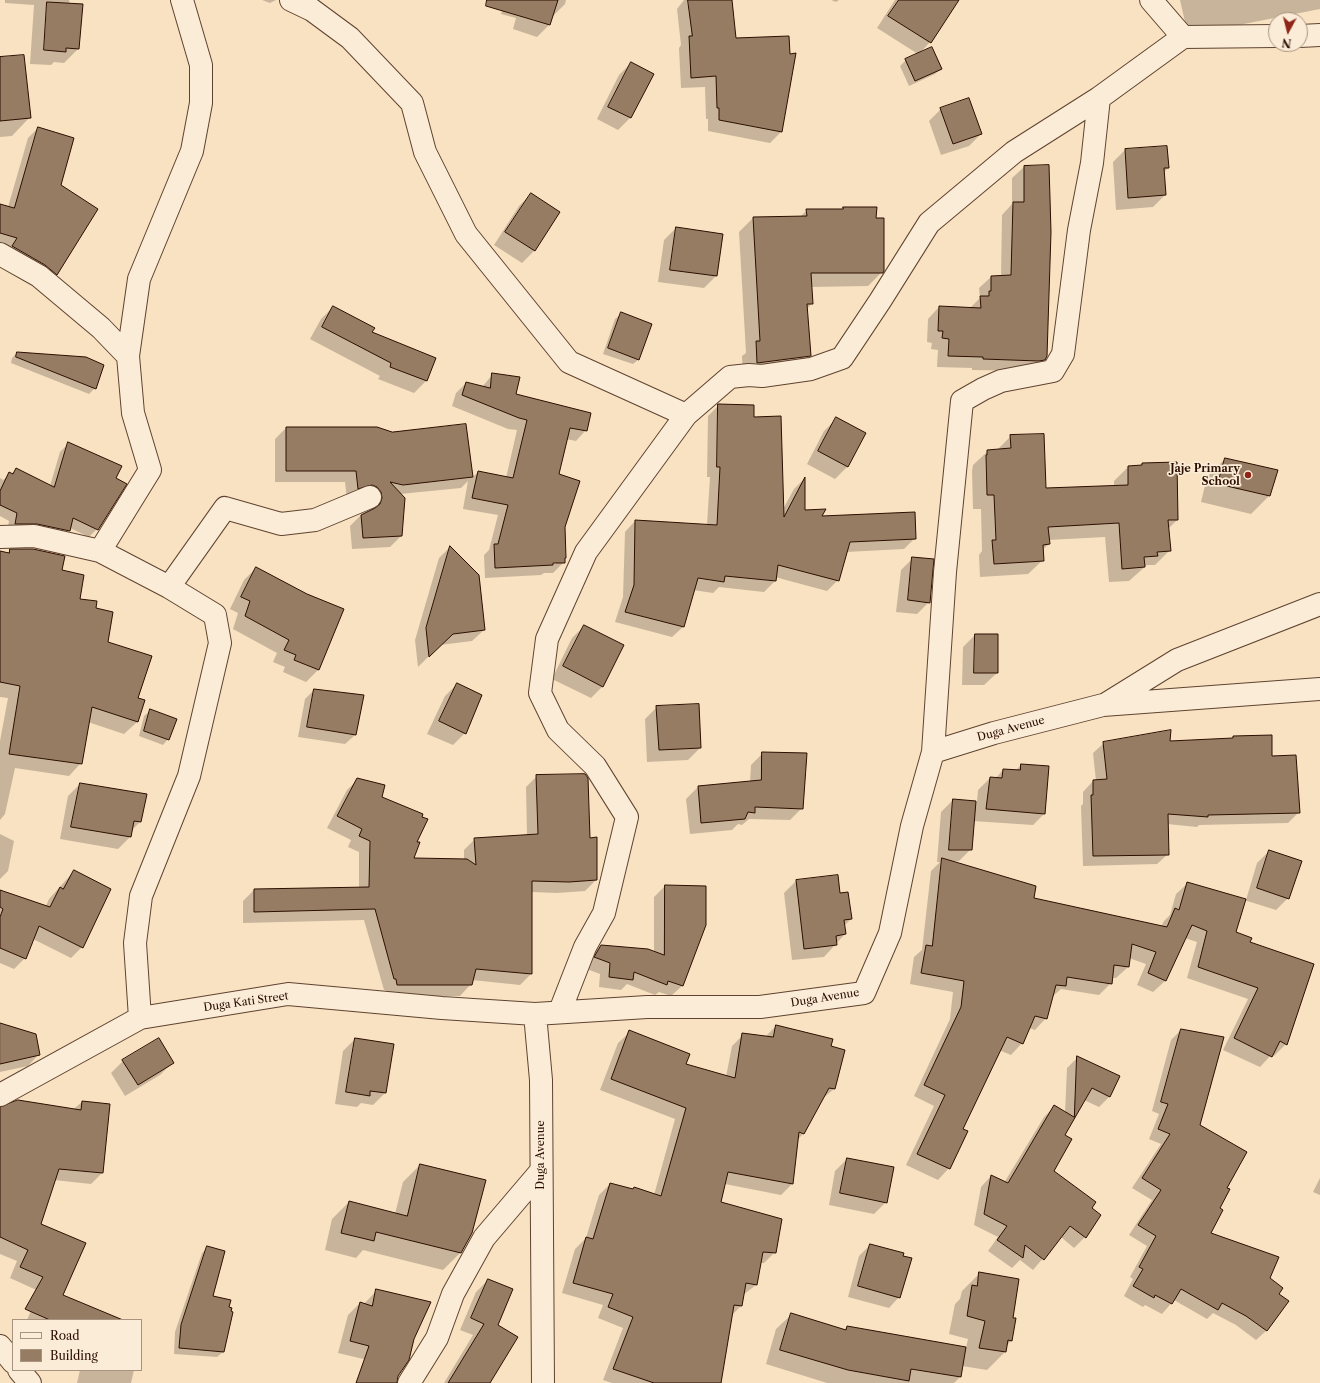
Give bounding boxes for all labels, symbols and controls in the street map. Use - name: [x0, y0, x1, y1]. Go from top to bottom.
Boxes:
- north arrow: [1268, 12, 1308, 52]
- text: N: [1281, 35, 1292, 50]
- place label: Jaje Primary School: [1170, 462, 1240, 488]
- marker: Jaje Primary School: [1243, 470, 1253, 480]
- street label: Duga Avenue: [976, 714, 1046, 744]
- street label: Duga Avenue: [790, 986, 860, 1010]
- street label: Duga Kati Street: [203, 989, 289, 1015]
- street label: Duga Avenue: [534, 1120, 548, 1190]
- legend: [12, 1319, 142, 1371]
- text: Road: [50, 1328, 80, 1343]
- text: Building: [50, 1348, 98, 1363]

